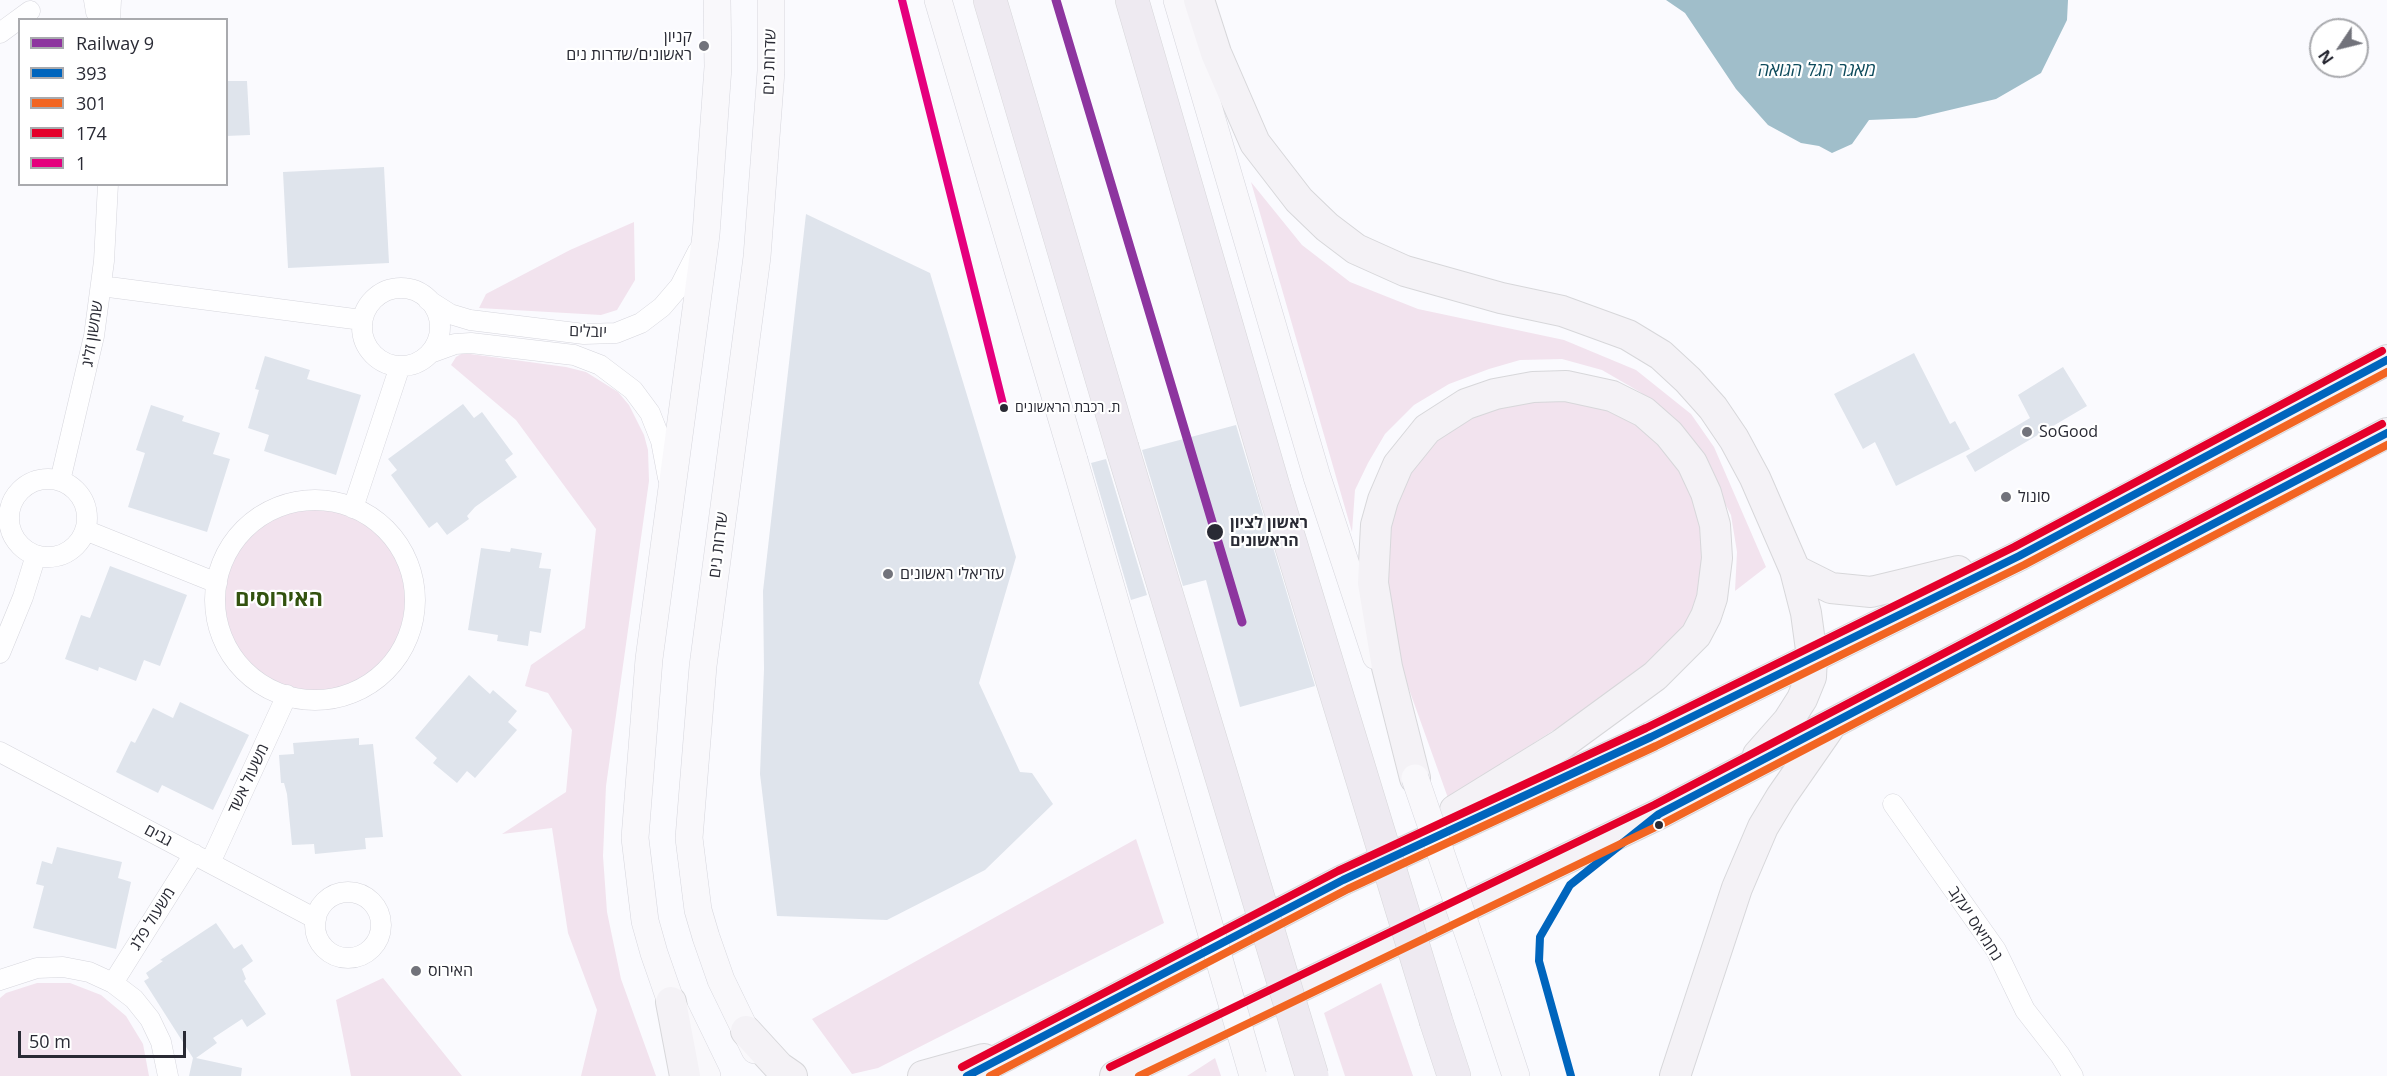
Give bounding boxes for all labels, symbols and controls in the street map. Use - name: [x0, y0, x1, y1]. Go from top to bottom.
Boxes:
- legend: [18, 18, 228, 186]
- north arrow: [2309, 18, 2369, 78]
- place label: קניון ראשונים/שדרות נים: [566, 27, 692, 65]
- street label: שדרות נים: [759, 28, 781, 96]
- text: Railway 9: [76, 31, 154, 55]
- marker: קניון ראשונים/שדרות נים: [697, 39, 711, 53]
- text: N: [2313, 46, 2339, 69]
- water label: מאגר הגל הגואה: [1758, 60, 1876, 82]
- text: 393: [76, 61, 107, 85]
- text: 301: [76, 91, 107, 115]
- text: 174: [76, 121, 107, 145]
- text: 1: [76, 151, 86, 175]
- street label: שמשון זליג: [78, 299, 108, 369]
- street label: יובלים: [569, 322, 607, 342]
- place label: ת. רכבת הראשונים: [1015, 400, 1120, 416]
- marker: ת. רכבת הראשונים: [998, 402, 1010, 414]
- place label: SoGood: [2039, 422, 2098, 442]
- marker: SoGood: [2020, 425, 2034, 439]
- place label: סונול: [2018, 487, 2050, 507]
- marker: סונול: [1999, 490, 2013, 504]
- street label: שדרות נים: [705, 511, 733, 579]
- place label: ראשון לציון הראשונים: [1230, 513, 1308, 551]
- marker: ראשון לציון הראשונים: [1205, 522, 1225, 542]
- place label: עזריאלי ראשונים: [900, 564, 1004, 584]
- marker: עזריאלי ראשונים: [881, 567, 895, 581]
- district label: האירוסים: [235, 587, 323, 613]
- street label: משעול אשד: [224, 741, 274, 817]
- unlabelled marker: [1653, 819, 1665, 831]
- street label: גבים: [141, 821, 175, 851]
- street label: נחמיאס יעקב: [1944, 883, 2006, 965]
- street label: משעול פלג: [126, 884, 180, 954]
- place label: האירוס: [428, 961, 473, 981]
- marker: האירוס: [409, 964, 423, 978]
- scale bar: [21, 1019, 189, 1057]
- text: 50 m: [29, 1029, 71, 1053]

